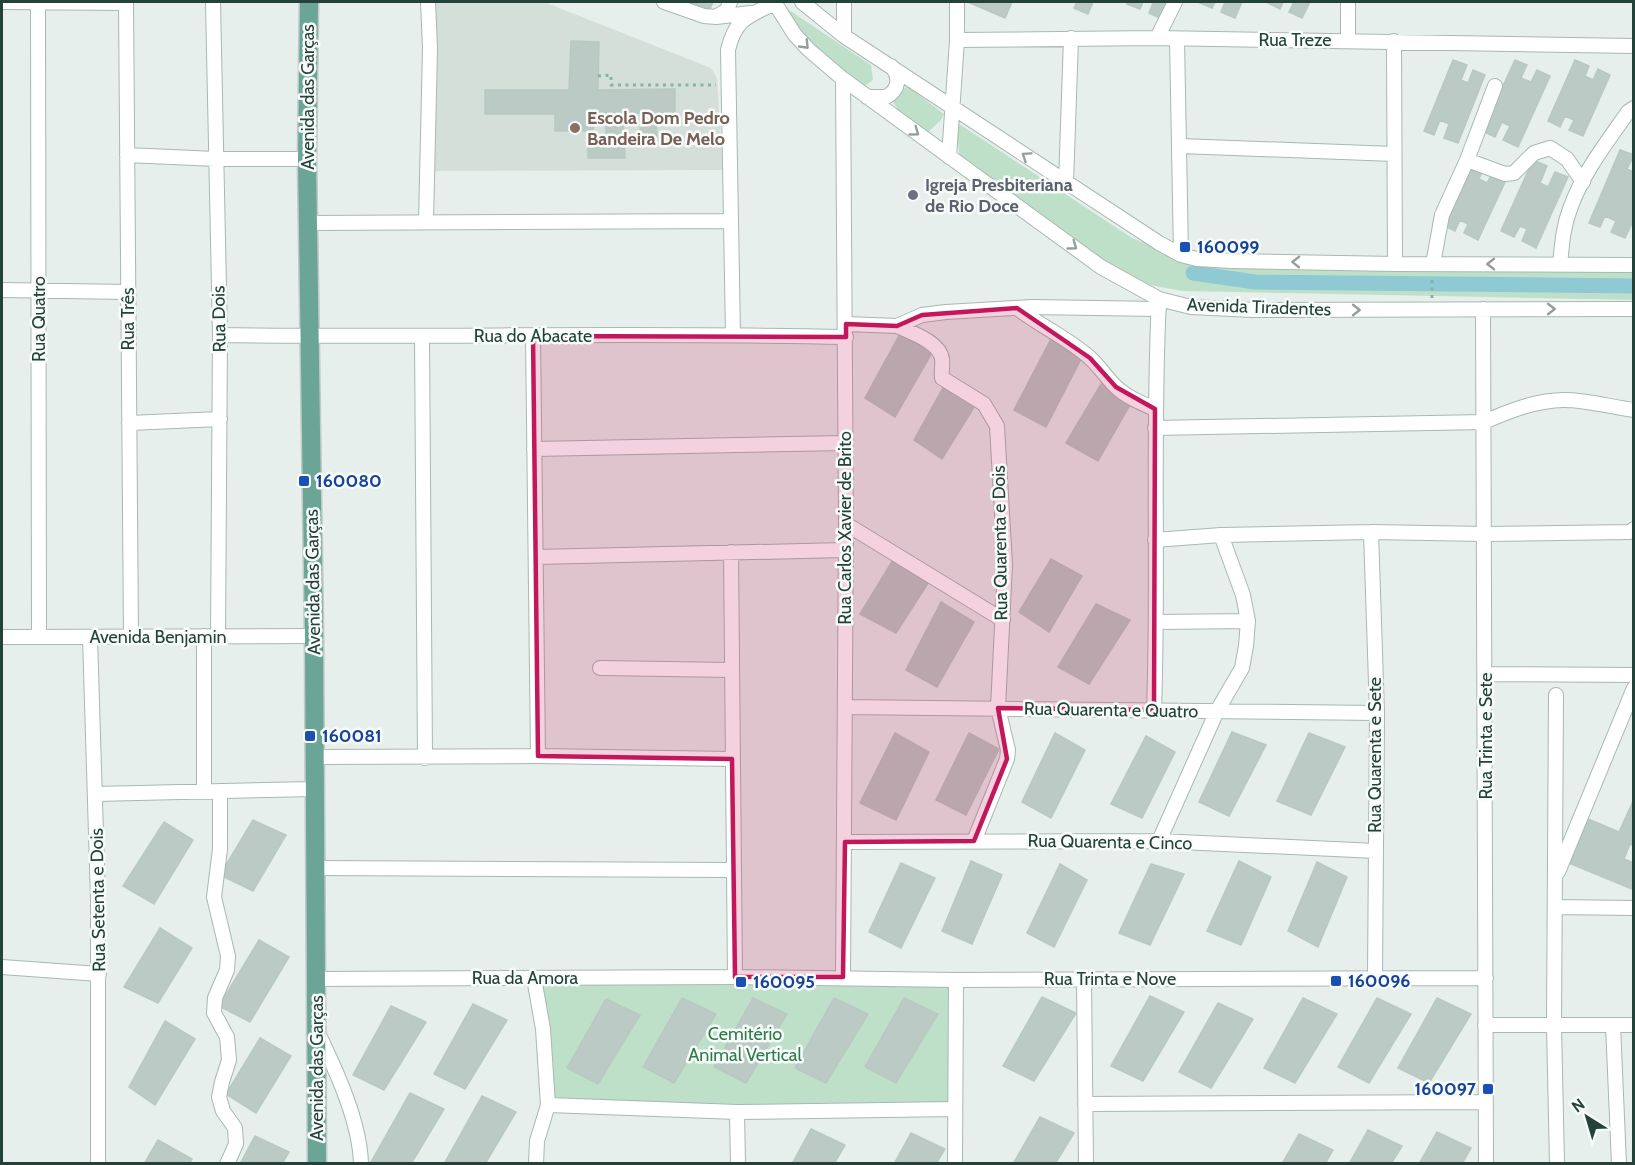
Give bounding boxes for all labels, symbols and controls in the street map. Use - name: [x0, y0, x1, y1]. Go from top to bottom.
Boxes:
- street label: Avenida das Garças: [297, 24, 319, 170]
- street label: Rua Treze: [1259, 29, 1331, 51]
- one-way arrow: [797, 38, 808, 49]
- place label: Escola Dom Pedro Bandeira De Melo: [587, 107, 730, 150]
- marker: Escola Dom Pedro Bandeira De Melo: [568, 121, 582, 135]
- one-way arrow: [908, 125, 919, 136]
- one-way arrow: [1022, 152, 1033, 163]
- place label: Igreja Presbiteriana de Rio Doce: [925, 174, 1073, 217]
- marker: Igreja Presbiteriana de Rio Doce: [906, 188, 920, 202]
- place label: 160099: [1197, 236, 1259, 258]
- one-way arrow: [1066, 239, 1077, 250]
- marker: 160099: [1178, 240, 1192, 254]
- one-way arrow: [1292, 256, 1301, 269]
- one-way arrow: [1487, 258, 1496, 270]
- street label: Rua Quatro: [28, 276, 50, 362]
- street label: Rua Dois: [207, 285, 231, 353]
- street label: Rua Três: [117, 288, 139, 350]
- street label: Avenida Tiradentes: [1187, 293, 1331, 321]
- one-way arrow: [1547, 303, 1556, 315]
- one-way arrow: [1352, 304, 1361, 316]
- street label: Rua do Abacate: [474, 325, 592, 347]
- street label: Rua Carlos Xavier de Brito: [834, 431, 856, 625]
- street label: Rua Quarenta e Dois: [988, 465, 1012, 621]
- place label: 160080: [316, 470, 382, 492]
- marker: 160080: [297, 474, 311, 488]
- street label: Avenida das Garças: [301, 509, 325, 655]
- street label: Avenida Benjamin: [89, 626, 227, 648]
- street label: Rua Trinta e Sete: [1475, 672, 1497, 800]
- street label: Rua Quarenta e Sete: [1364, 677, 1386, 833]
- street label: Rua Quarenta e Quatro: [1024, 697, 1198, 723]
- place label: 160081: [322, 725, 382, 747]
- marker: 160081: [303, 729, 317, 743]
- street label: Rua Setenta e Dois: [86, 828, 110, 972]
- street label: Rua Quarenta e Cinco: [1027, 830, 1193, 854]
- street label: Rua da Amora: [472, 967, 579, 989]
- street label: Rua Trinta e Nove: [1044, 968, 1176, 990]
- place label: 160096: [1348, 970, 1410, 992]
- place label: 160095: [753, 971, 815, 993]
- marker: 160096: [1329, 974, 1343, 988]
- marker: 160095: [734, 975, 748, 989]
- street label: Avenida das Garças: [306, 995, 328, 1141]
- park label: Cemitério Animal Vertical: [688, 1023, 802, 1066]
- place label: 160097: [1415, 1078, 1477, 1100]
- marker: 160097: [1481, 1082, 1495, 1096]
- north arrow: [1557, 1087, 1617, 1147]
- text: N: [1568, 1094, 1589, 1116]

